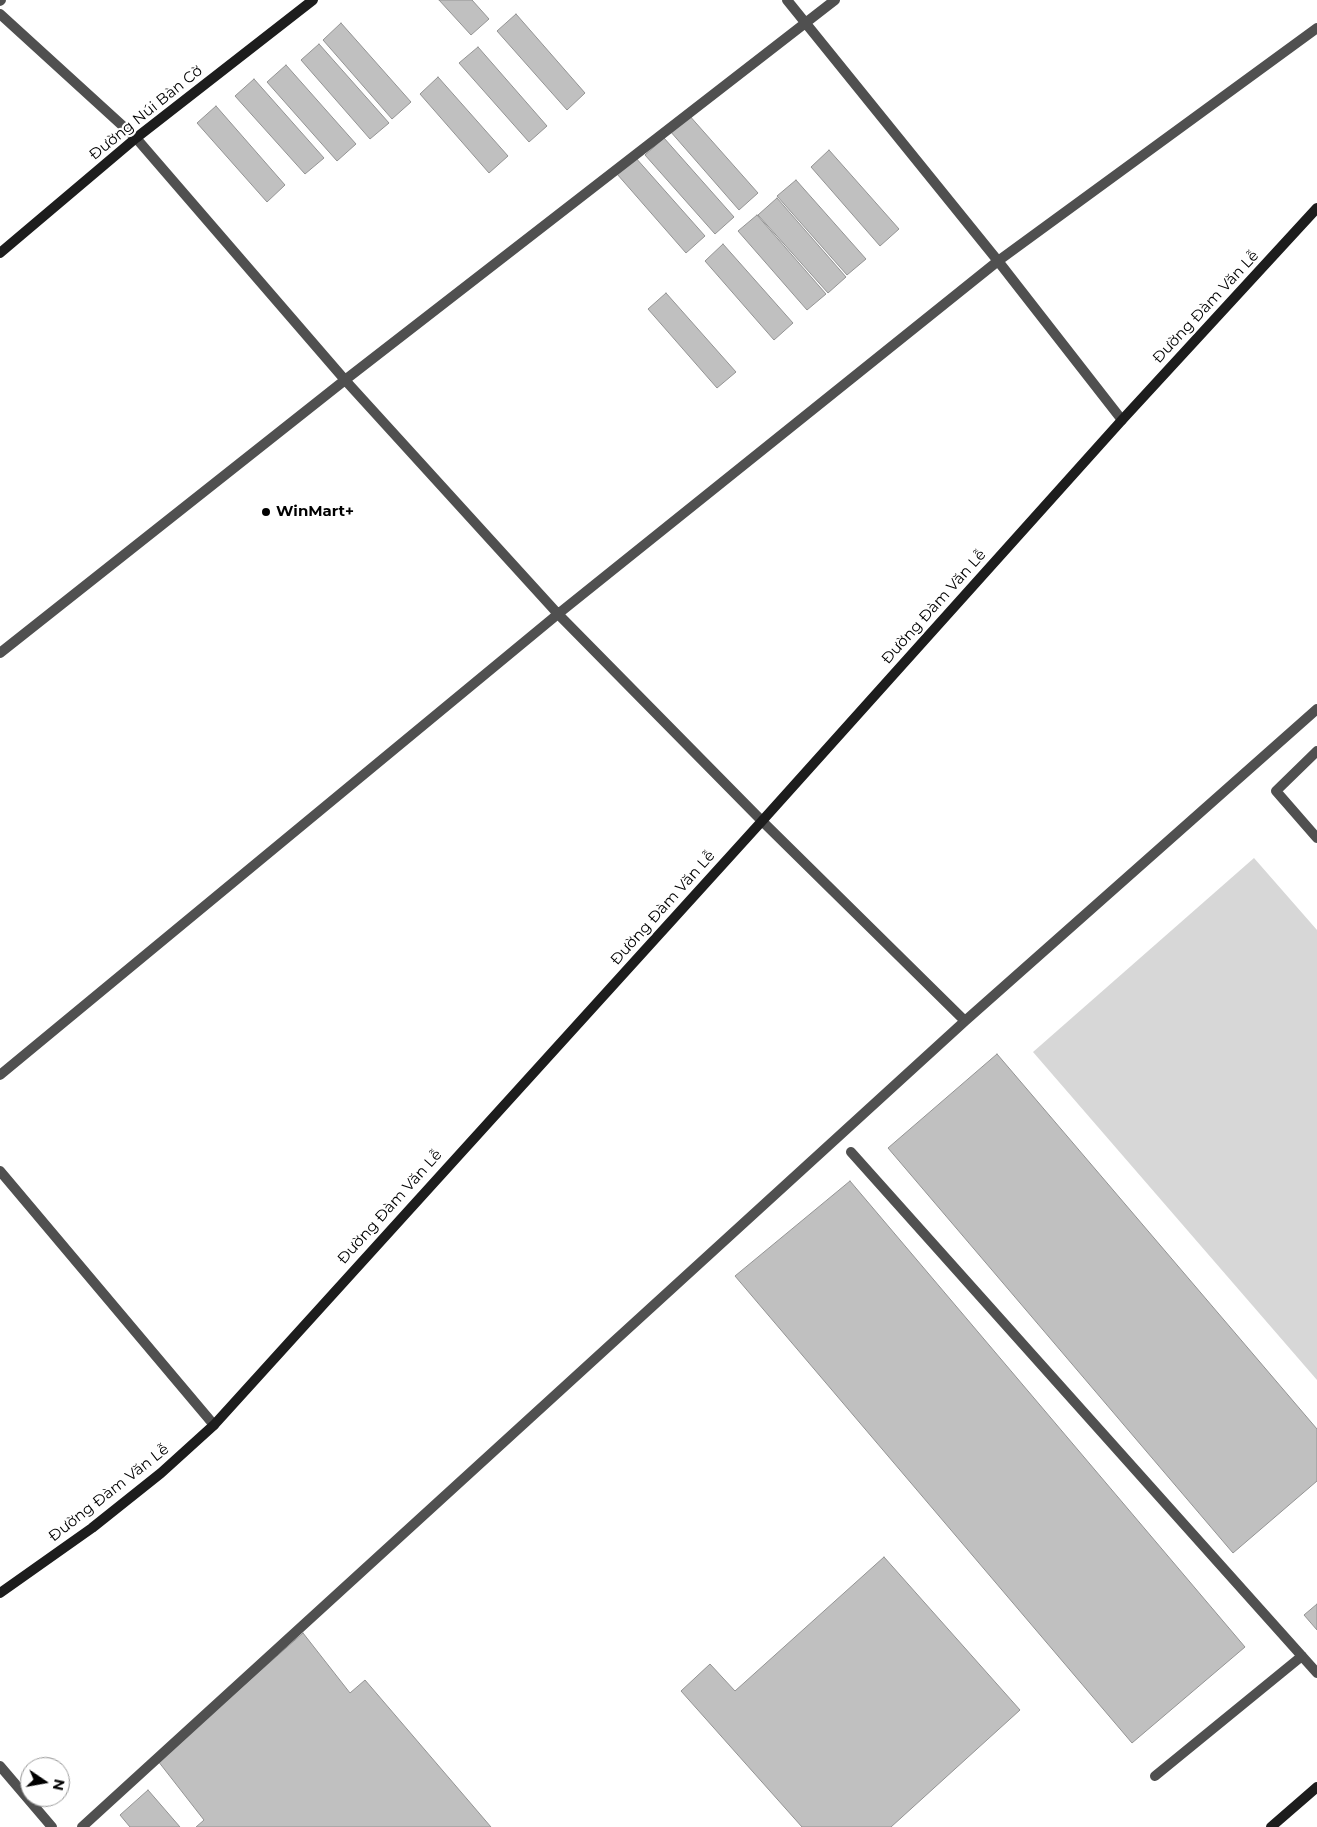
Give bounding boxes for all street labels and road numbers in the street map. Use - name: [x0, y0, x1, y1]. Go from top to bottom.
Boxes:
- street label: Đường Núi Bàn Cờ: [86, 62, 206, 164]
- street label: Đường Đàm Văn Lễ: [1149, 247, 1263, 367]
- street label: Đường Đàm Văn Lễ: [878, 546, 990, 668]
- street label: Đường Đàm Văn Lễ: [607, 847, 719, 969]
- street label: Đường Đàm Văn Lễ: [334, 1146, 446, 1268]
- street label: Đường Đàm Văn Lễ: [45, 1440, 173, 1546]

